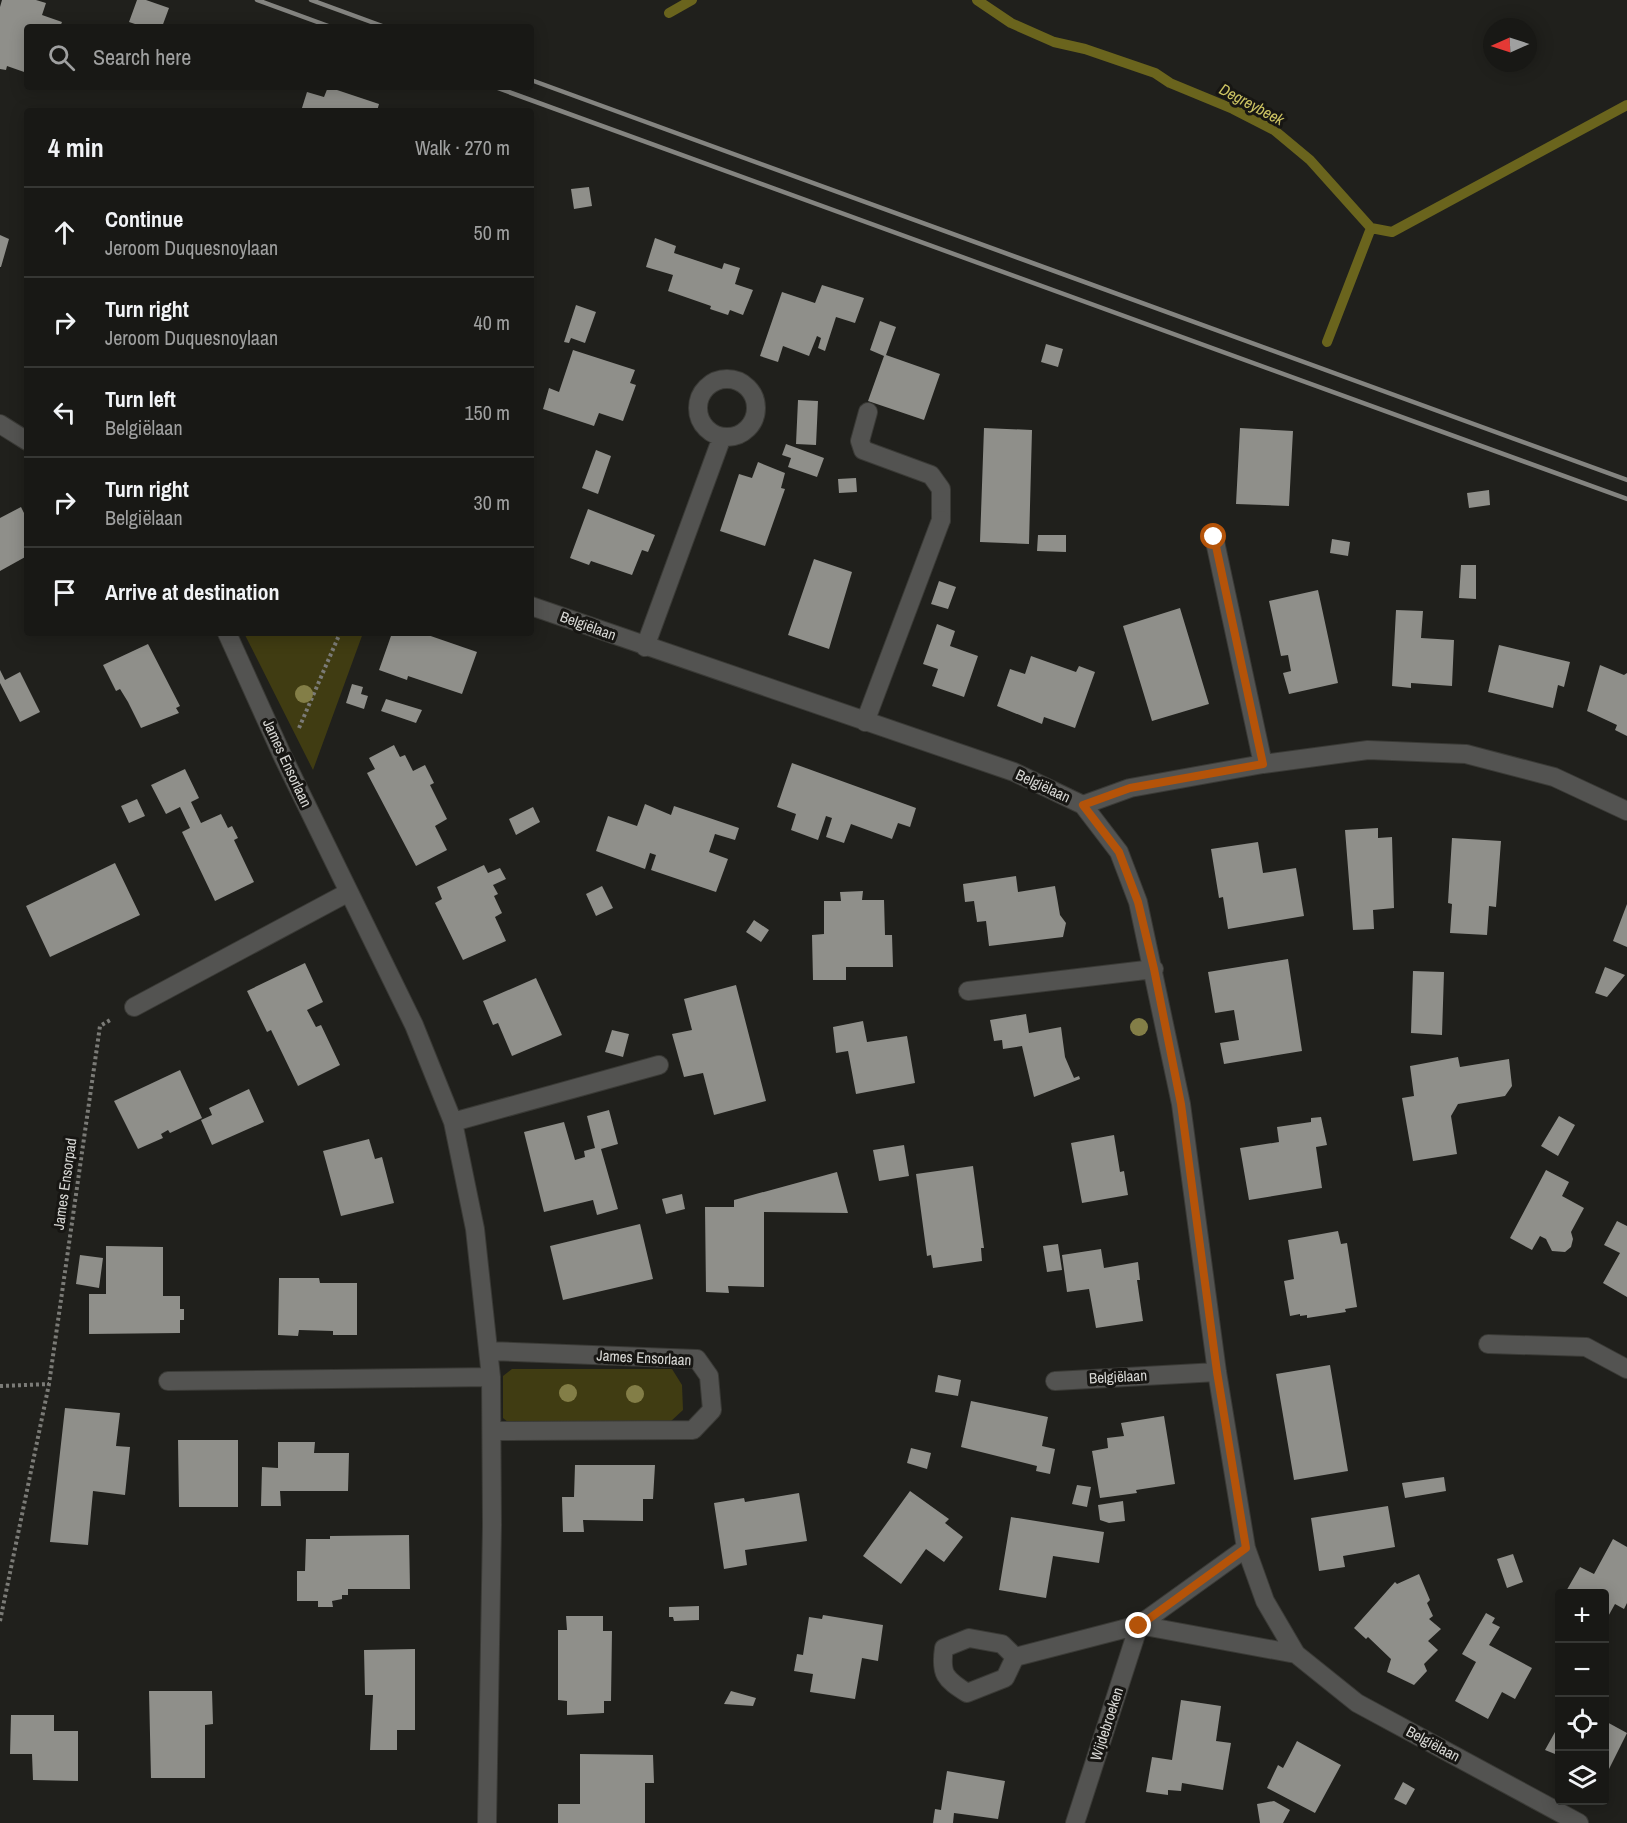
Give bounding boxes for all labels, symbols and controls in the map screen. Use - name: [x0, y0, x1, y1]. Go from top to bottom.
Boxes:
- north arrow: [1483, 18, 1537, 72]
- search box: [24, 24, 534, 90]
- icon: search: [45, 41, 78, 74]
- text: Search here: [93, 42, 191, 72]
- water label: Degreybeek: [1216, 78, 1289, 131]
- text: 4 min: [48, 130, 104, 165]
- text: Walk · 270 m: [415, 134, 510, 161]
- text: Continue: [105, 204, 183, 234]
- icon: ahead: [48, 216, 81, 249]
- text: 50 m: [474, 219, 510, 246]
- text: Jeroom Duquesnoylaan: [105, 234, 278, 261]
- text: Turn right: [105, 294, 189, 324]
- icon: right: [48, 306, 81, 339]
- text: 40 m: [474, 309, 510, 336]
- text: Jeroom Duquesnoylaan: [105, 324, 278, 351]
- text: Turn left: [105, 384, 176, 414]
- icon: left: [48, 396, 81, 429]
- text: 150 m: [464, 399, 510, 426]
- text: Belgiëlaan: [105, 414, 183, 441]
- text: Turn right: [105, 474, 189, 504]
- icon: right: [48, 486, 81, 519]
- text: 30 m: [474, 489, 510, 516]
- text: Belgiëlaan: [105, 504, 183, 531]
- route start: [1200, 523, 1226, 549]
- icon: arrive: [48, 576, 81, 609]
- text: Arrive at destination: [105, 577, 279, 607]
- street label: Belgiëlaan: [557, 606, 619, 645]
- street label: James Ensorlaan: [258, 715, 317, 810]
- street label: Belgiëlaan: [1012, 764, 1074, 807]
- street label: James Ensorpad: [48, 1137, 81, 1231]
- street label: James Ensorlaan: [596, 1345, 692, 1370]
- street label: Belgiëlaan: [1088, 1364, 1148, 1389]
- map controls: [1555, 1589, 1609, 1805]
- button: +: [1555, 1589, 1609, 1643]
- route end: [1125, 1612, 1151, 1638]
- button: −: [1555, 1643, 1609, 1697]
- street label: Wijdebroeken: [1085, 1685, 1128, 1763]
- button: locate: [1555, 1697, 1609, 1751]
- street label: Belgiëlaan: [1403, 1721, 1464, 1766]
- button: layers: [1555, 1751, 1609, 1805]

